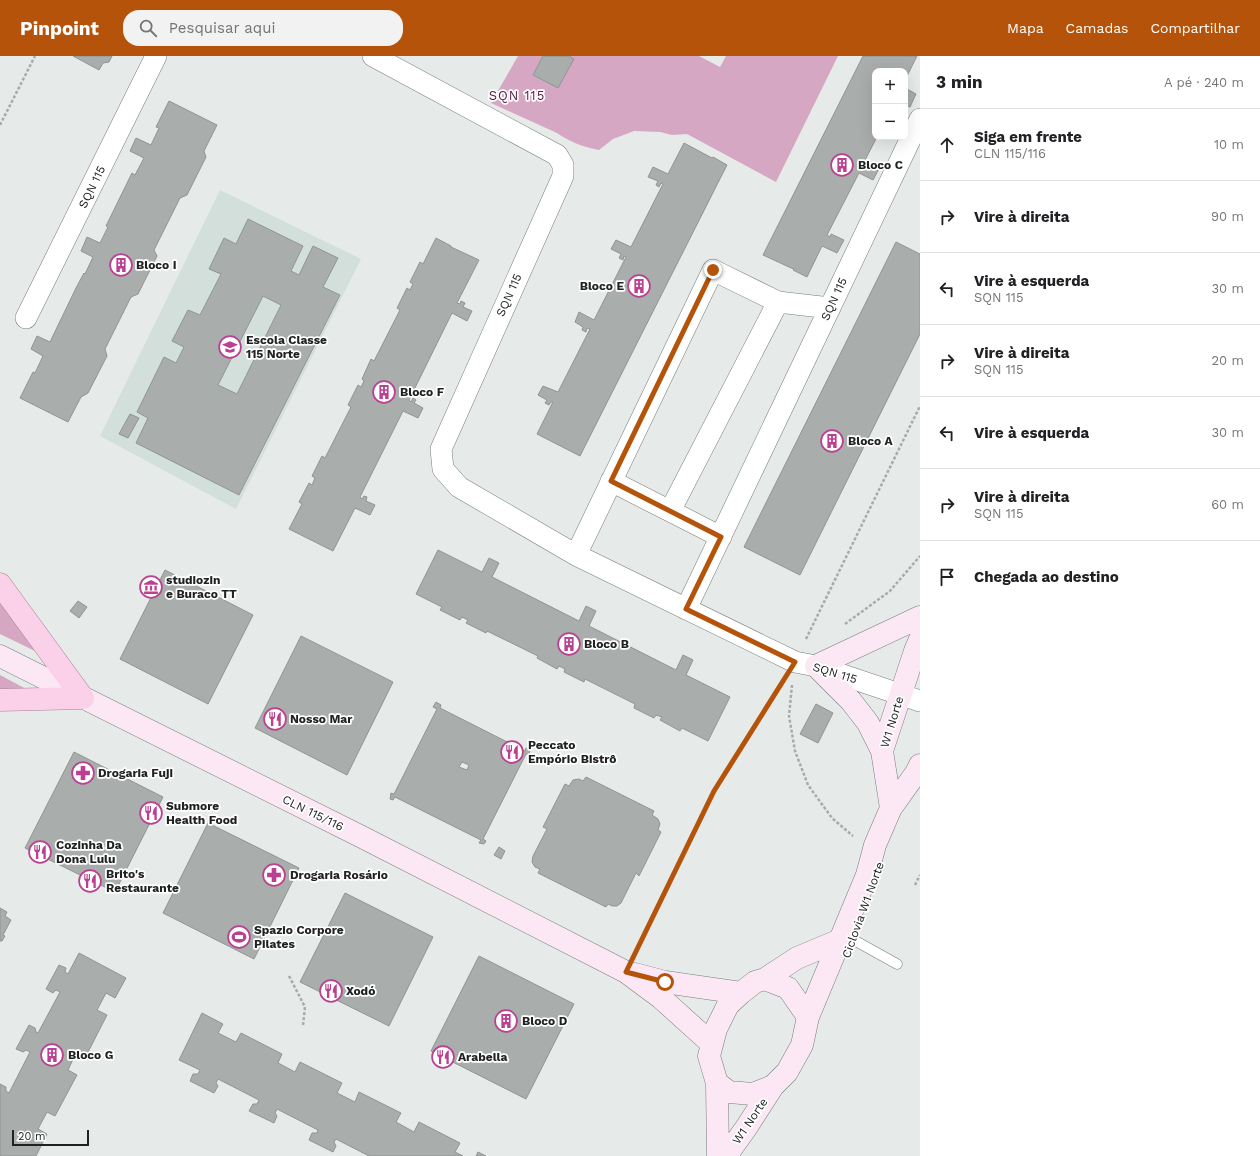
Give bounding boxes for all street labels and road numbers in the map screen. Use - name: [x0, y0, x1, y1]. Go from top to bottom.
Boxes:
- street label: SQN 115: [76, 163, 108, 211]
- street label: SQN 115: [493, 271, 525, 319]
- street label: SQN 115: [818, 275, 850, 323]
- street label: SQN 115: [811, 660, 859, 686]
- street label: W1 Norte: [878, 695, 906, 749]
- street label: CLN 115/116: [280, 792, 346, 834]
- street label: Ciclovia W1 Norte: [839, 860, 887, 960]
- street label: W1 Norte: [729, 1095, 771, 1147]

